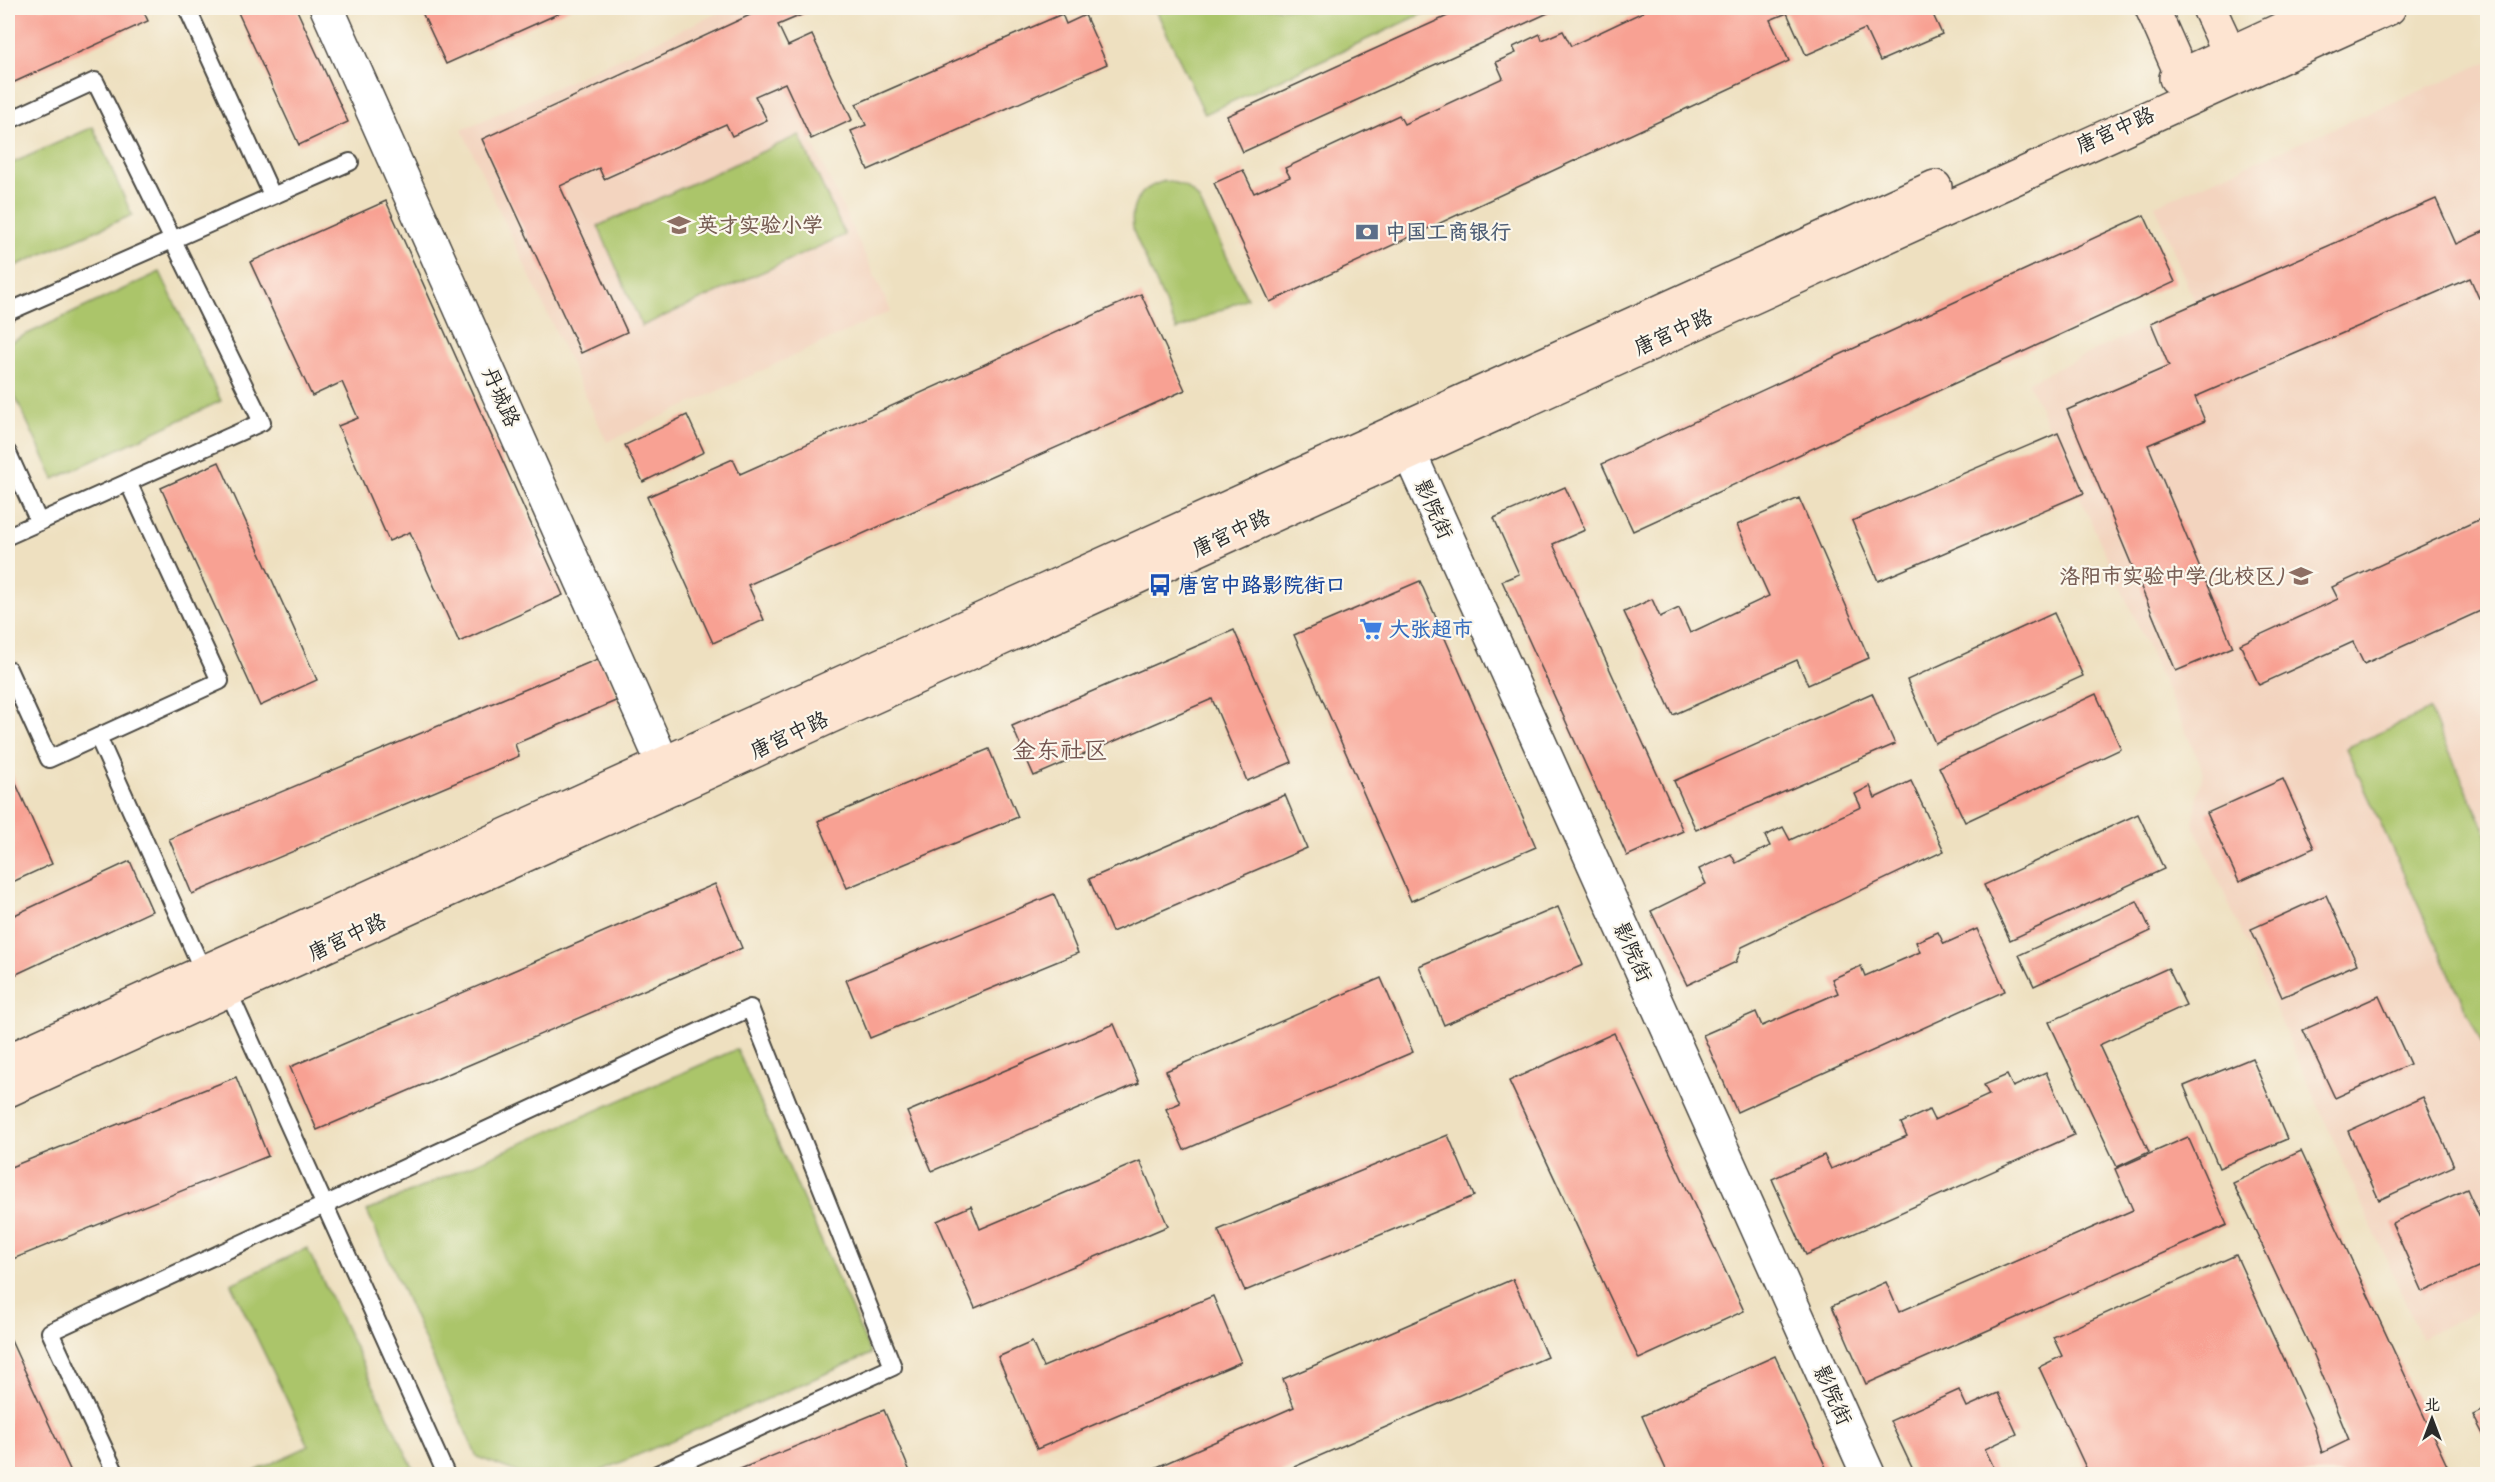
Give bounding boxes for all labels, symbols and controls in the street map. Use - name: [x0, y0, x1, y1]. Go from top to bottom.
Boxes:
- street label: 唐宫中路: [2071, 101, 2159, 159]
- school or university icon: 英才实验小学: [666, 212, 692, 238]
- place label: 英才实验小学: [697, 212, 823, 238]
- bank icon: 中国工商银行: [1354, 219, 1380, 245]
- place label: 中国工商银行: [1385, 219, 1511, 245]
- street label: 唐宫中路: [1629, 303, 1717, 361]
- street label: 丹城路: [476, 363, 526, 431]
- street label: 影院街: [1409, 475, 1459, 543]
- street label: 唐宫中路: [1187, 503, 1275, 563]
- place label: 洛阳市实验中学(北校区): [2059, 563, 2285, 589]
- school or university icon: 洛阳市实验中学(北校区): [2288, 563, 2314, 589]
- bus stop icon: 唐宫中路影院街口: [1147, 572, 1173, 598]
- place label: 唐宫中路影院街口: [1178, 572, 1346, 598]
- supermarket icon: 大张超市: [1358, 616, 1384, 642]
- place label: 大张超市: [1389, 616, 1473, 642]
- street label: 唐宫中路: [745, 705, 833, 765]
- district label: 金东社区: [1012, 735, 1108, 765]
- street label: 唐宫中路: [303, 907, 391, 967]
- street label: 影院街: [1608, 918, 1658, 986]
- street label: 影院街: [1808, 1361, 1858, 1429]
- north arrow: [2402, 1389, 2462, 1449]
- text: 北: [2424, 1395, 2440, 1415]

